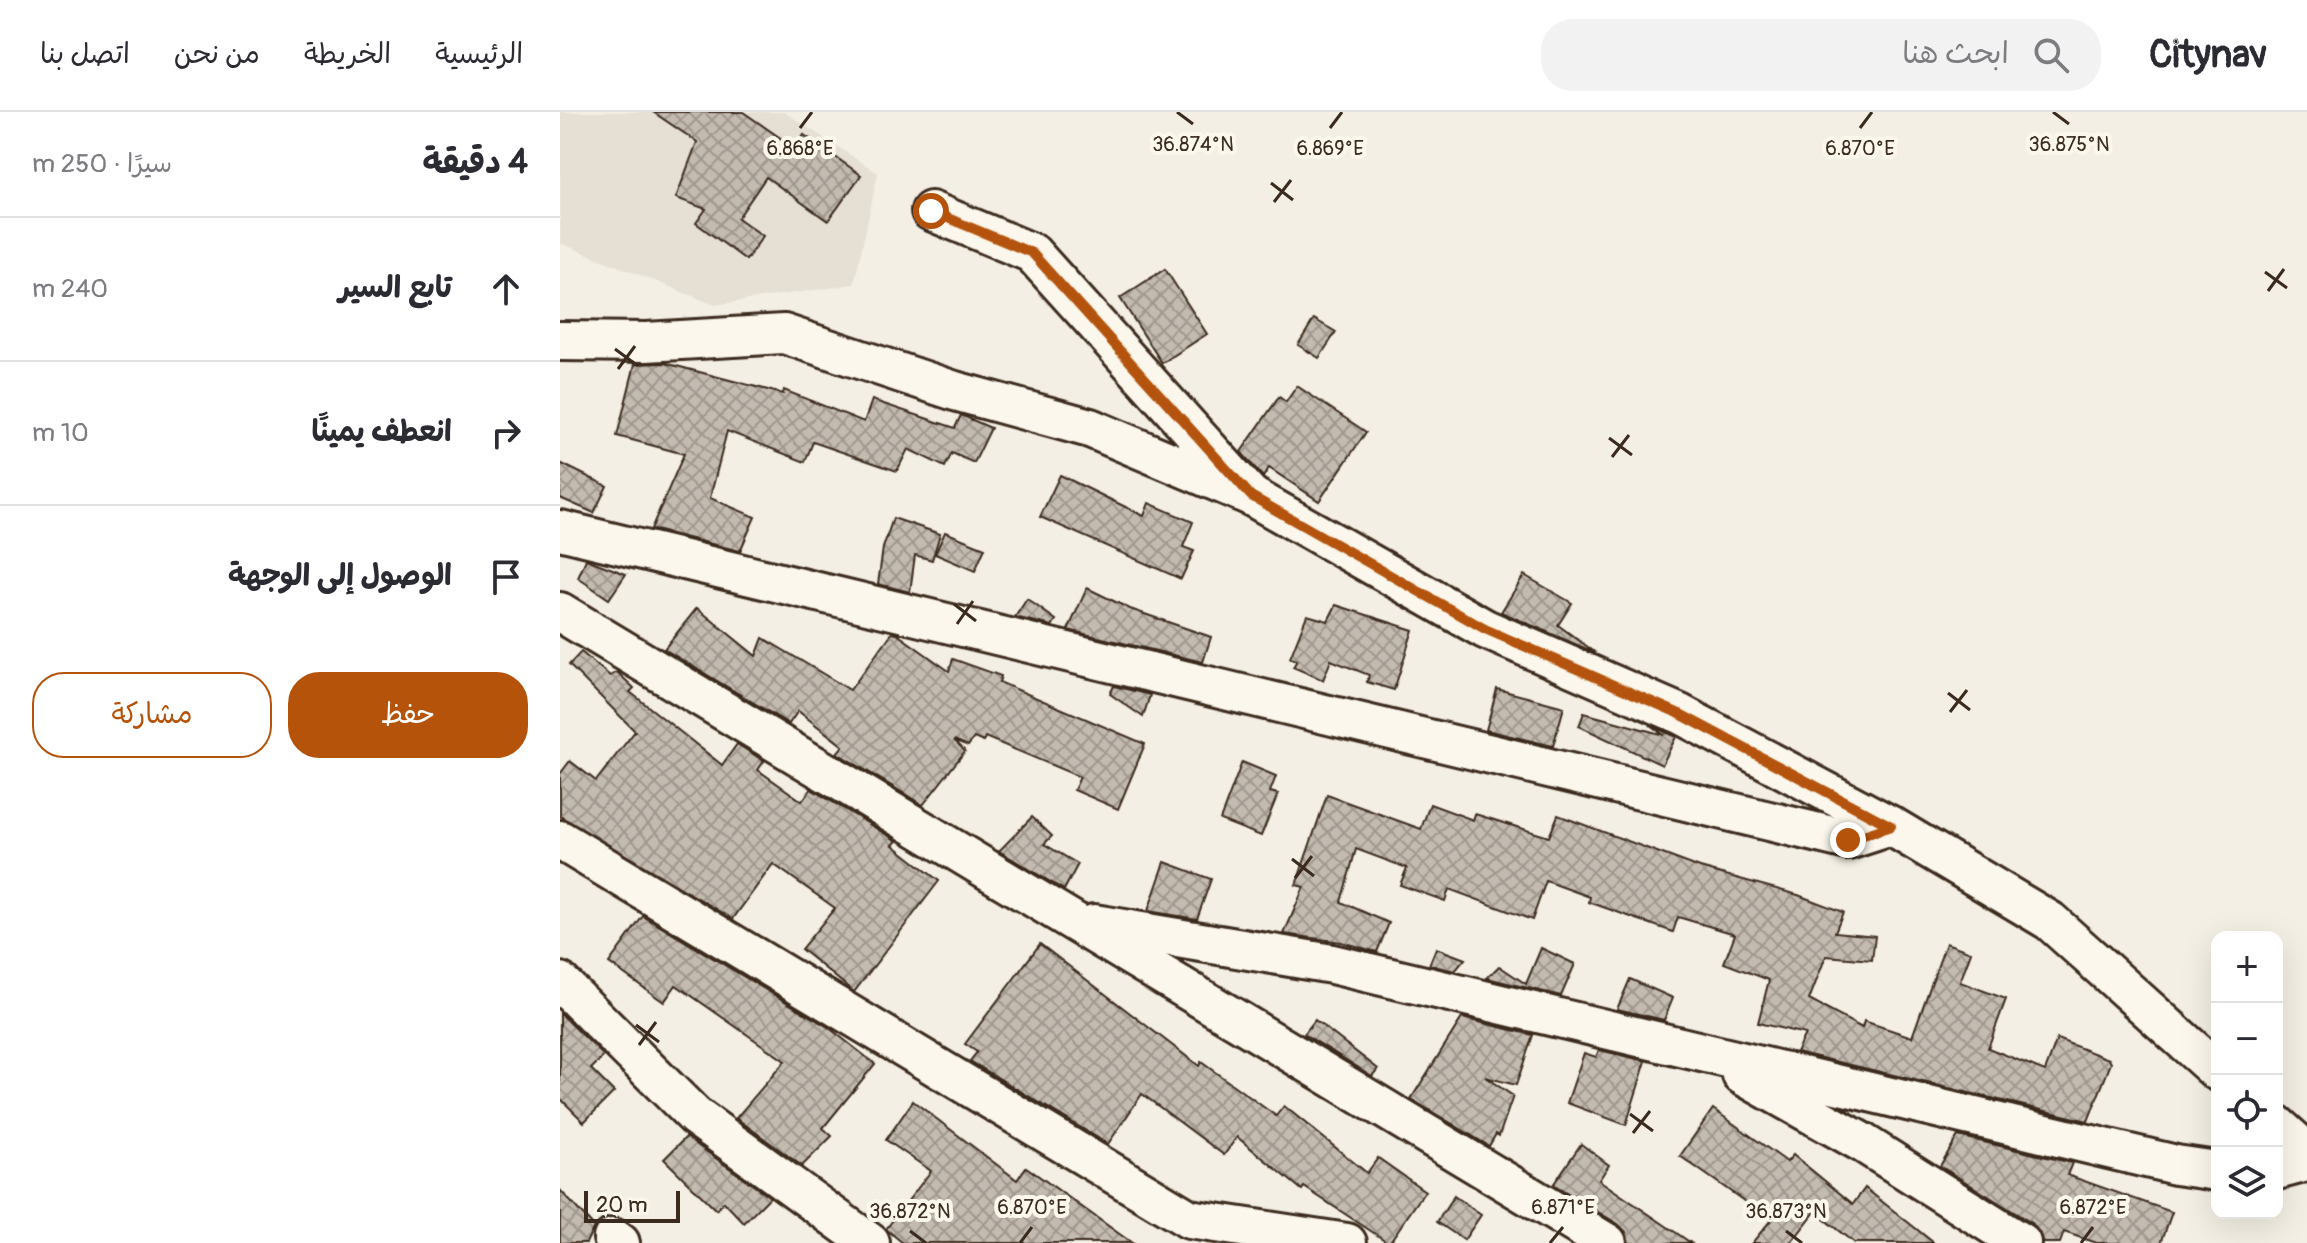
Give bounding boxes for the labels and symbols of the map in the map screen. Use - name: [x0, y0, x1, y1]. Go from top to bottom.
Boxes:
- text: 36.874°N: [1152, 132, 1234, 157]
- text: 36.875°N: [2029, 132, 2109, 157]
- text: 6.868°E: [767, 136, 833, 161]
- text: 6.869°E: [1296, 136, 1364, 161]
- text: 6.870°E: [1825, 136, 1895, 161]
- route start: [913, 193, 949, 229]
- route end: [1830, 822, 1866, 858]
- scale bar: [584, 1187, 680, 1223]
- text: 6.870°E: [997, 1195, 1067, 1220]
- text: 6.871°E: [1531, 1195, 1595, 1220]
- text: 6.872°E: [2059, 1195, 2127, 1220]
- text: 36.872°N: [869, 1199, 951, 1224]
- text: 36.873°N: [1745, 1199, 1827, 1224]

